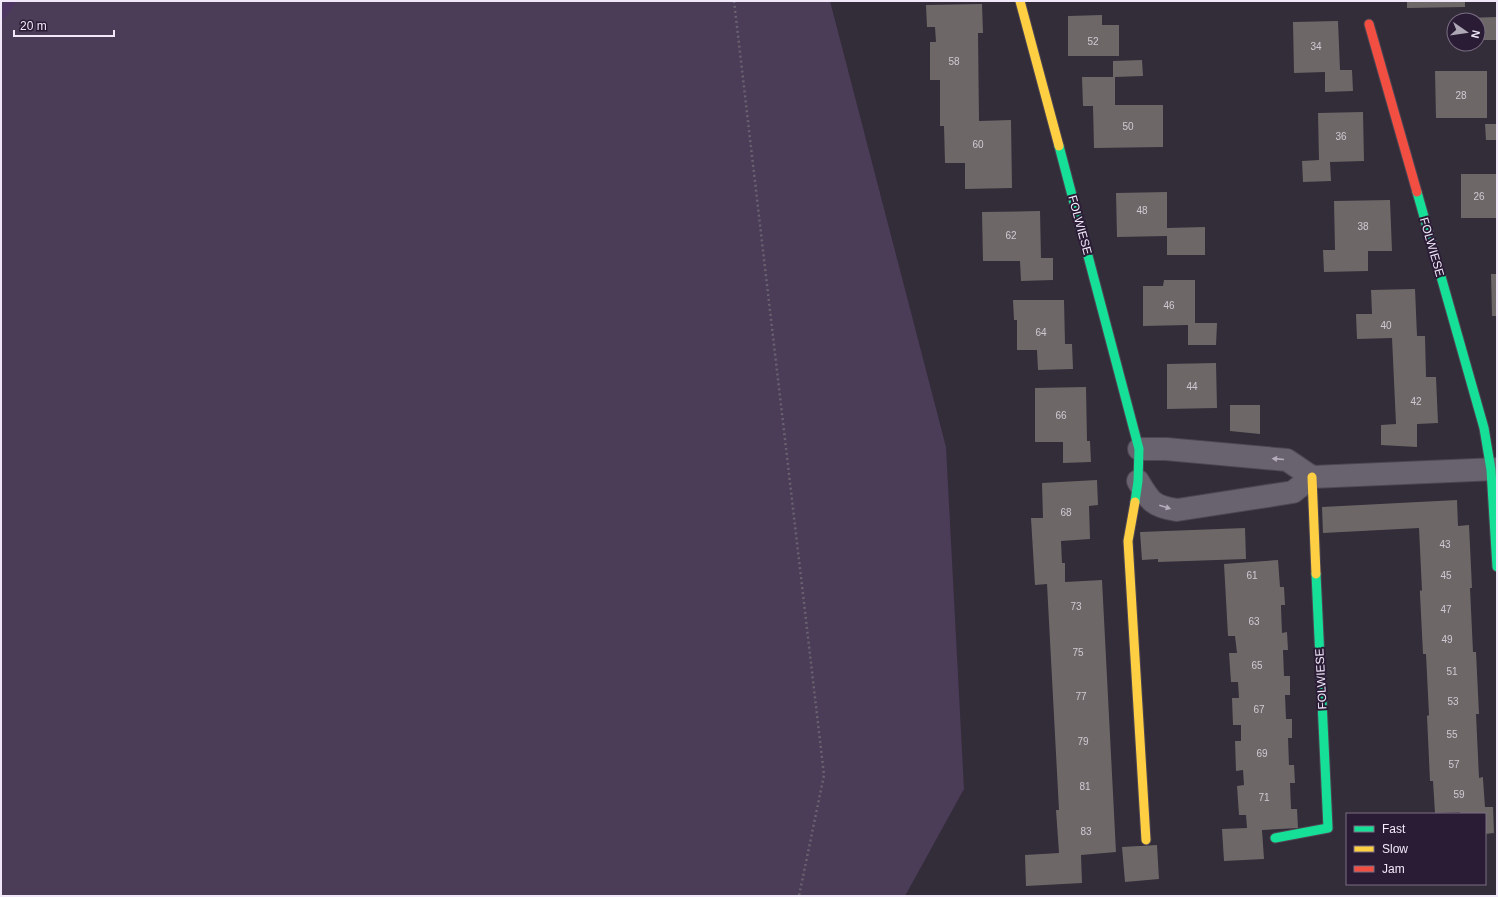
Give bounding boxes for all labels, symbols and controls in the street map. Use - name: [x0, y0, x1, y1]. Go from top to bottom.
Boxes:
- scale bar: [14, 12, 114, 38]
- north arrow: [1446, 12, 1486, 52]
- text: 20 m: [20, 19, 47, 33]
- text: N: [1469, 29, 1482, 40]
- house number: 52: [1087, 36, 1099, 47]
- house number: 34: [1310, 41, 1322, 52]
- house number: 58: [948, 56, 960, 67]
- house number: 28: [1455, 90, 1467, 101]
- house number: 50: [1122, 121, 1134, 132]
- house number: 36: [1335, 131, 1347, 142]
- house number: 60: [972, 139, 984, 150]
- house number: 26: [1473, 191, 1485, 202]
- street label: FOLWIESE: [1065, 194, 1095, 256]
- house number: 48: [1136, 205, 1148, 216]
- street label: FOLWIESE: [1417, 216, 1447, 278]
- house number: 38: [1357, 221, 1369, 232]
- house number: 62: [1005, 230, 1017, 241]
- house number: 46: [1163, 300, 1175, 311]
- house number: 40: [1380, 320, 1392, 331]
- house number: 64: [1035, 327, 1047, 338]
- house number: 44: [1186, 381, 1198, 392]
- house number: 42: [1410, 396, 1422, 407]
- house number: 66: [1055, 410, 1067, 421]
- one-way arrow: [1272, 456, 1284, 463]
- one-way arrow: [1159, 504, 1171, 510]
- house number: 68: [1060, 507, 1072, 518]
- house number: 43: [1439, 539, 1451, 550]
- house number: 61: [1246, 570, 1258, 581]
- house number: 45: [1440, 570, 1452, 581]
- house number: 73: [1070, 601, 1082, 612]
- house number: 47: [1440, 604, 1452, 615]
- house number: 63: [1248, 616, 1260, 627]
- house number: 49: [1441, 634, 1453, 645]
- house number: 75: [1072, 647, 1084, 658]
- street label: FOLWIESE: [1312, 648, 1330, 710]
- house number: 65: [1251, 660, 1263, 671]
- house number: 51: [1446, 666, 1458, 677]
- house number: 77: [1075, 691, 1087, 702]
- house number: 53: [1447, 696, 1459, 707]
- house number: 67: [1253, 704, 1265, 715]
- house number: 55: [1446, 729, 1458, 740]
- house number: 79: [1077, 736, 1089, 747]
- house number: 69: [1256, 748, 1268, 759]
- house number: 57: [1448, 759, 1460, 770]
- house number: 81: [1079, 781, 1091, 792]
- house number: 59: [1453, 789, 1465, 800]
- house number: 71: [1258, 792, 1270, 803]
- legend: [1346, 813, 1486, 885]
- text: Fast: [1382, 822, 1406, 836]
- house number: 83: [1080, 826, 1092, 837]
- text: Slow: [1382, 842, 1408, 856]
- text: Jam: [1382, 862, 1405, 876]

